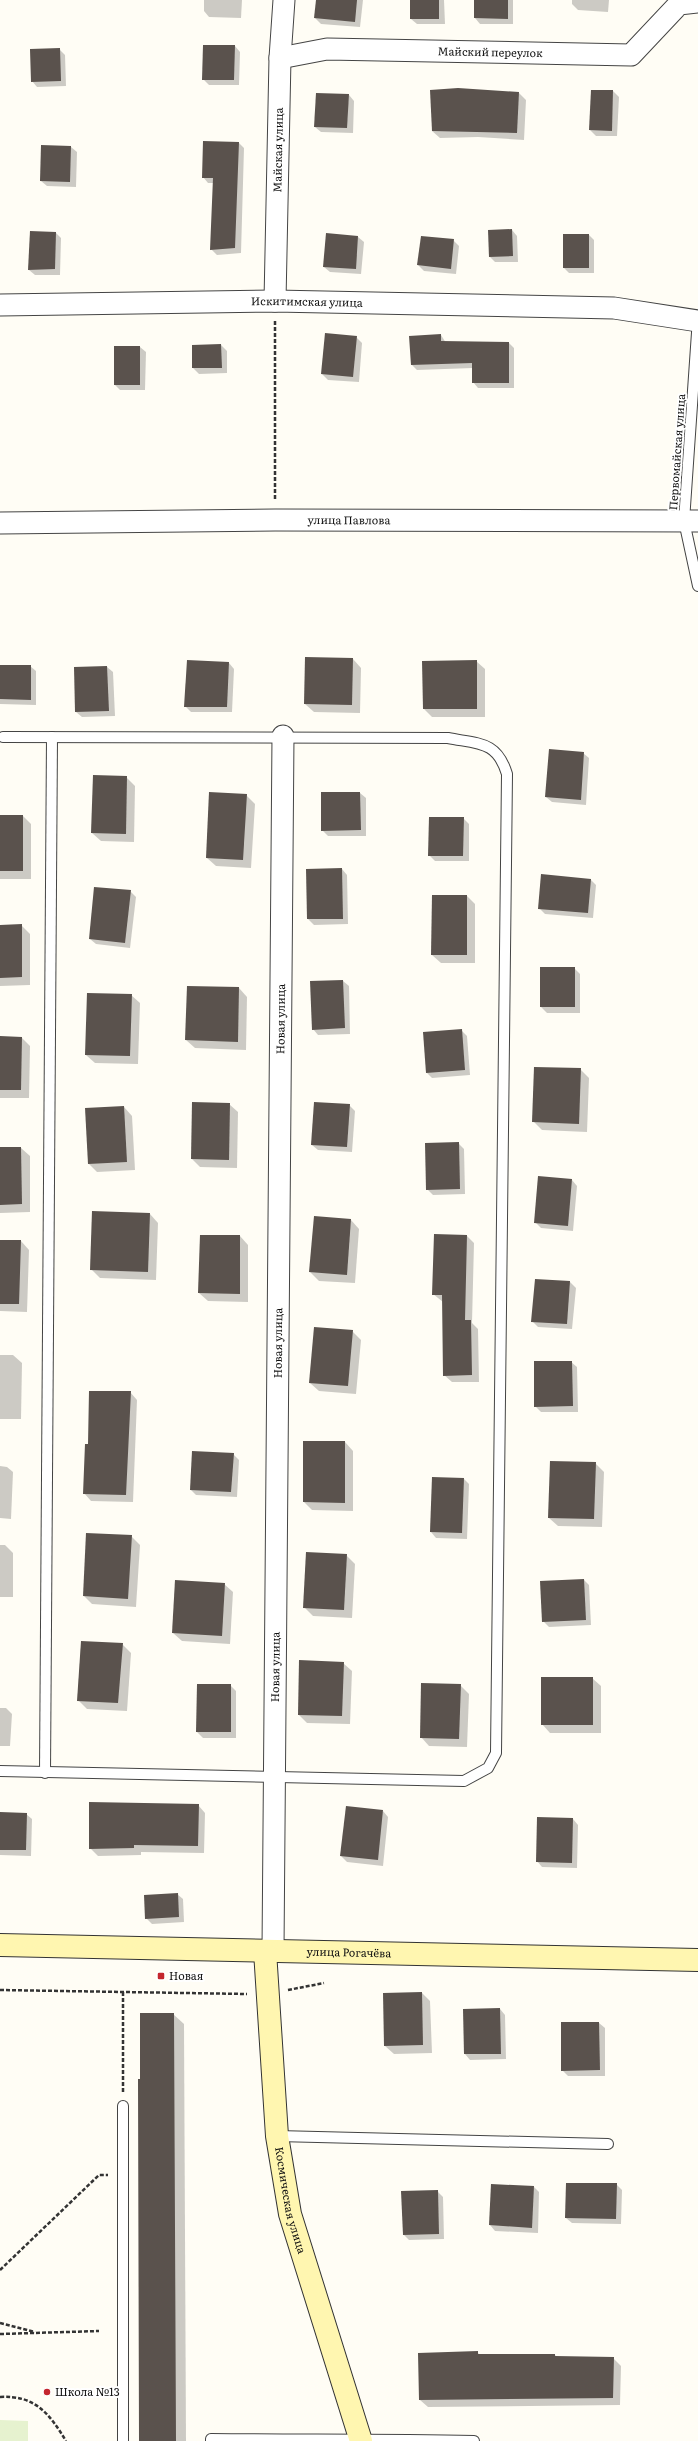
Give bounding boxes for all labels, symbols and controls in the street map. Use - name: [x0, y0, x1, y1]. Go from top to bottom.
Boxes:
- street label: Майский переулок: [437, 42, 543, 60]
- street label: Майская улица: [268, 107, 286, 193]
- street label: Искитимская улица: [251, 292, 363, 310]
- street label: Первомайская улица: [664, 393, 688, 511]
- street label: улица Павлова: [308, 511, 390, 527]
- street label: Новая улица: [271, 984, 288, 1054]
- street label: Новая улица: [269, 1308, 285, 1378]
- street label: Новая улица: [266, 1632, 283, 1702]
- street label: улица Рогачёва: [306, 1943, 392, 1960]
- place label: Новая: [169, 1967, 204, 1983]
- marker: Новая: [156, 1971, 166, 1981]
- street label: Космическая улица: [272, 2145, 311, 2255]
- place label: Школа №13: [55, 2383, 120, 2399]
- marker: Школа №13: [42, 2387, 52, 2397]

